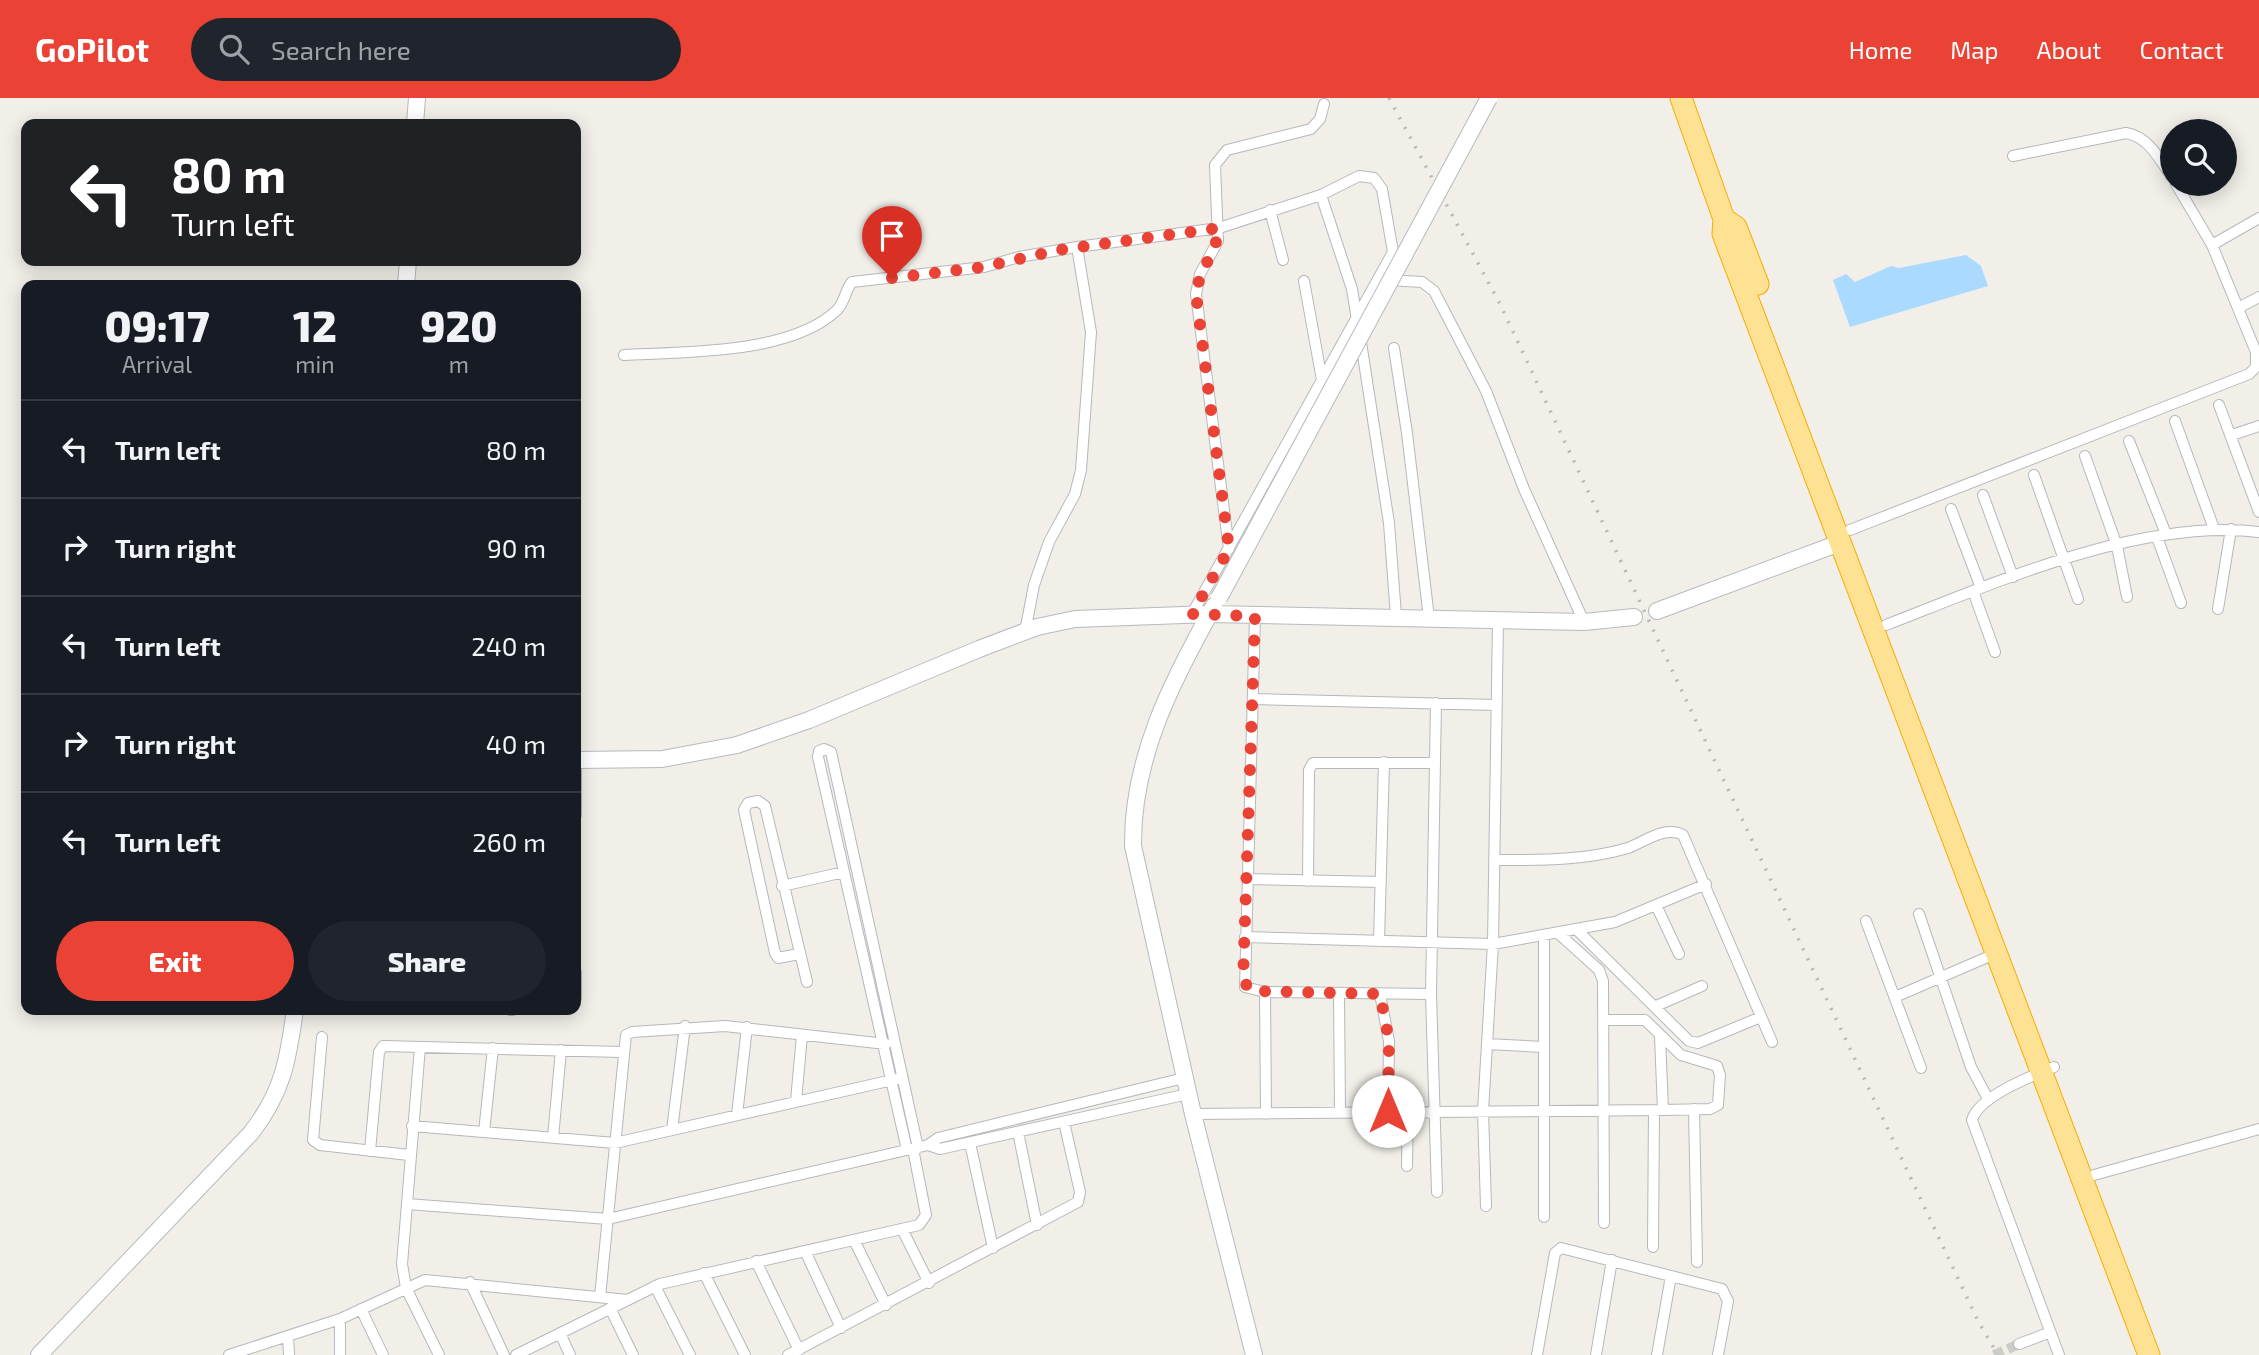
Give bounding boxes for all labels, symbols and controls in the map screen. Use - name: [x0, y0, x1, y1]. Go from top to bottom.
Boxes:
- search box: [191, 18, 681, 81]
- text: GoPilot: [35, 29, 149, 69]
- icon: search: [215, 30, 253, 68]
- text: Search here: [271, 34, 411, 65]
- text: Home: [1849, 35, 1912, 64]
- text: Map: [1950, 35, 1998, 64]
- text: About: [2036, 35, 2102, 64]
- text: Contact: [2140, 35, 2224, 64]
- map controls: [2160, 119, 2237, 196]
- button: search: [2160, 119, 2237, 196]
- text: 80 m: [171, 144, 286, 203]
- icon: left: [56, 147, 147, 238]
- text: Turn left: [171, 204, 295, 242]
- pin: [862, 206, 922, 278]
- icon: arrive: [873, 217, 911, 255]
- text: 09:17: [105, 300, 210, 350]
- text: 12: [293, 300, 337, 350]
- text: 920: [420, 300, 497, 350]
- text: Arrival: [122, 350, 192, 378]
- text: min: [295, 350, 335, 378]
- text: m: [449, 350, 469, 378]
- icon: left: [56, 430, 94, 468]
- text: Turn left: [115, 434, 221, 465]
- text: 80 m: [486, 434, 546, 465]
- icon: right: [56, 528, 94, 566]
- text: Turn right: [115, 532, 236, 563]
- text: 90 m: [487, 532, 546, 563]
- icon: left: [56, 626, 94, 664]
- text: Turn left: [115, 630, 221, 661]
- text: 240 m: [471, 630, 546, 661]
- icon: right: [56, 724, 94, 762]
- text: Turn right: [115, 728, 236, 759]
- text: 40 m: [486, 728, 546, 759]
- icon: left: [56, 822, 94, 860]
- text: Turn left: [115, 826, 221, 857]
- text: 260 m: [472, 826, 546, 857]
- button: Exit: [56, 921, 294, 1001]
- button: Share: [308, 921, 546, 1001]
- position arrow: [1351, 1074, 1425, 1148]

